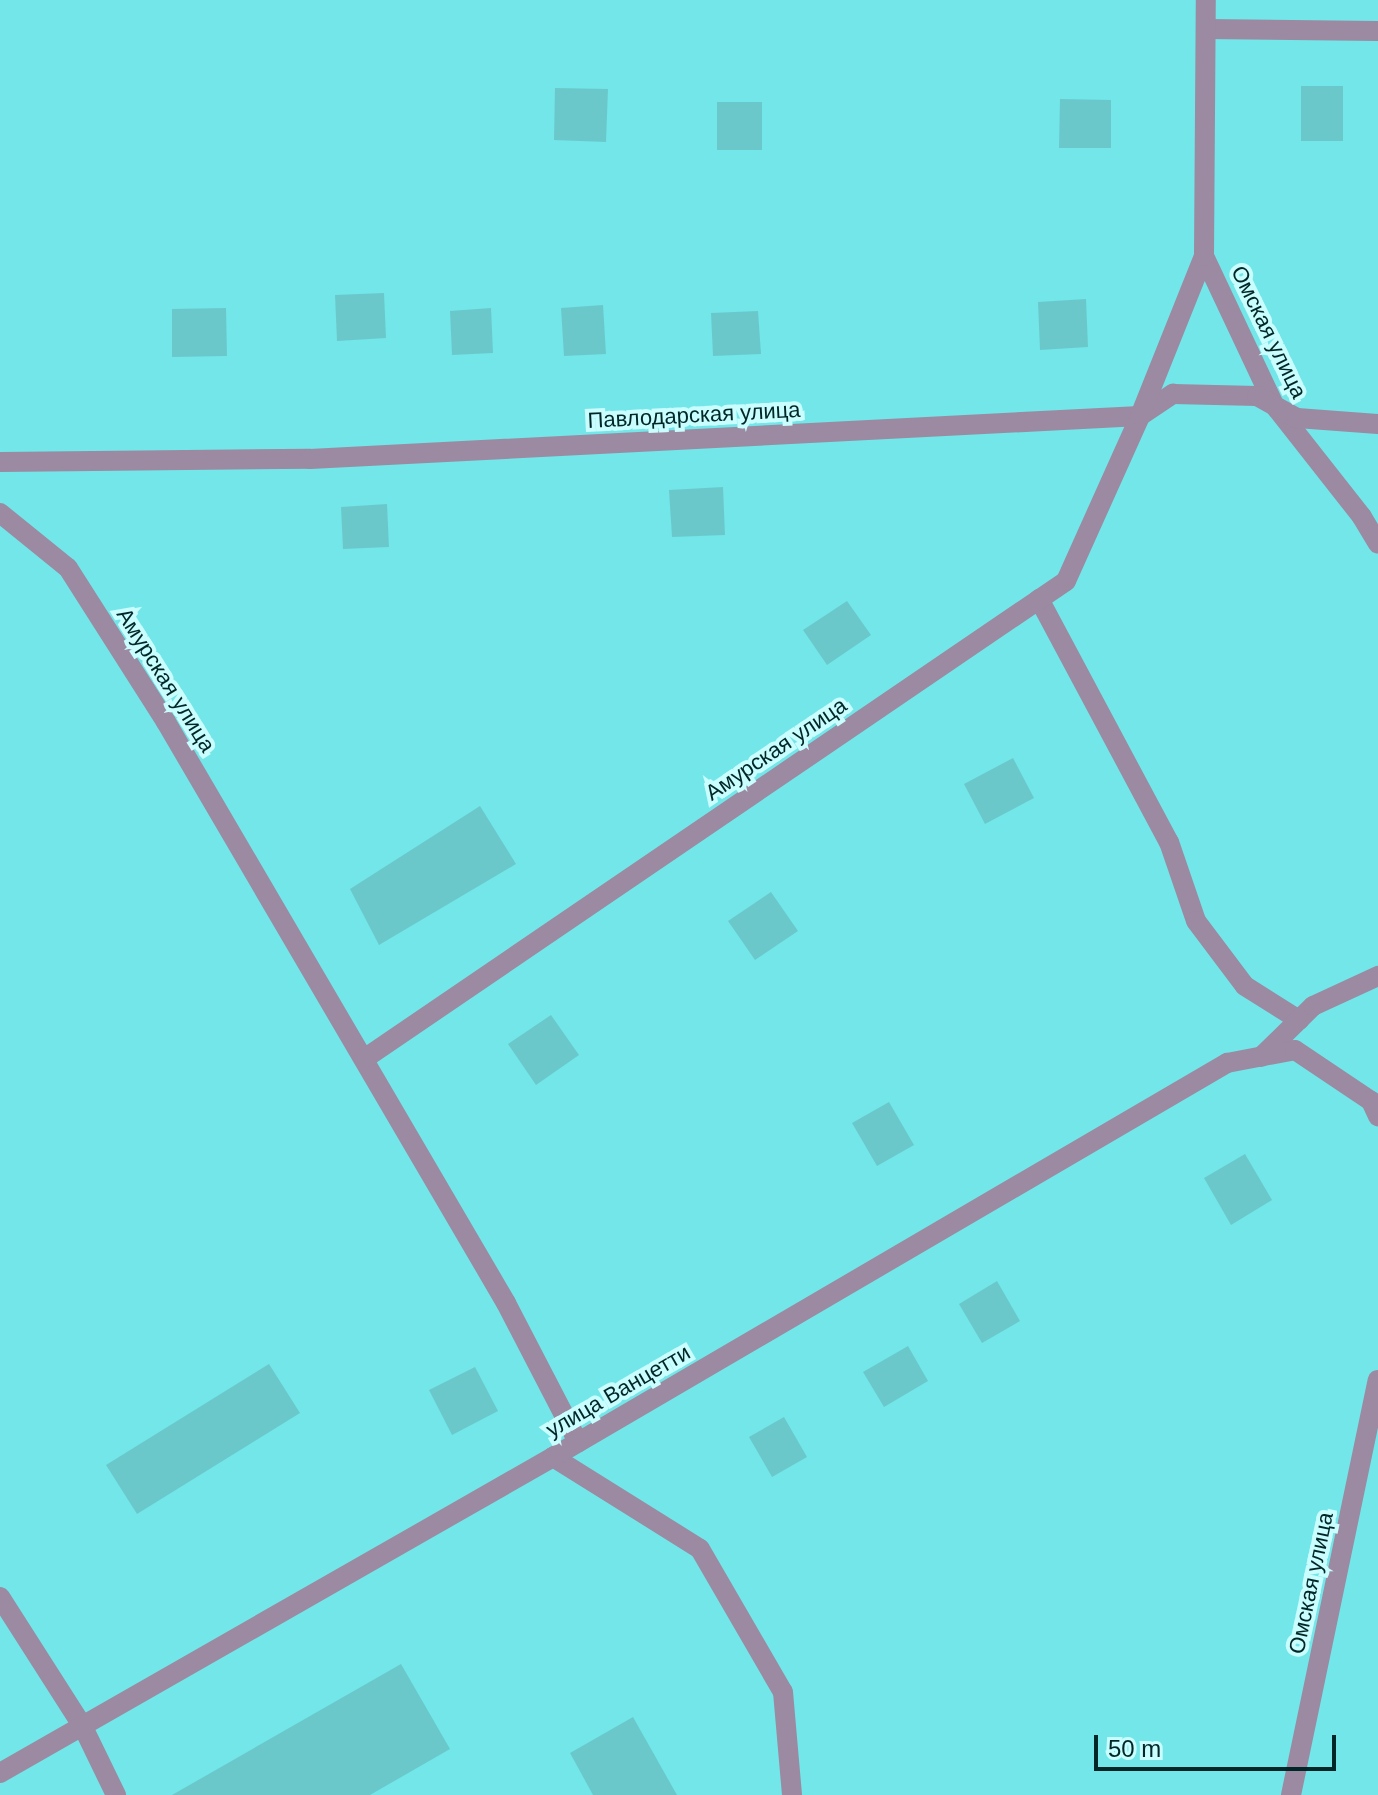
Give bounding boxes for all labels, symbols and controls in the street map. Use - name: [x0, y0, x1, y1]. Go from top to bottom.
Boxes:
- street label: Омская улица: [1226, 261, 1312, 403]
- street label: Павлодарская улица: [587, 396, 801, 434]
- street label: Амурская улица: [111, 603, 221, 757]
- street label: Амурская улица: [700, 692, 852, 806]
- street label: улица Ванцетти: [541, 1339, 695, 1443]
- street label: Омская улица: [1283, 1510, 1339, 1656]
- scale bar: [1098, 1719, 1340, 1769]
- text: 50 m: [1108, 1735, 1161, 1762]

